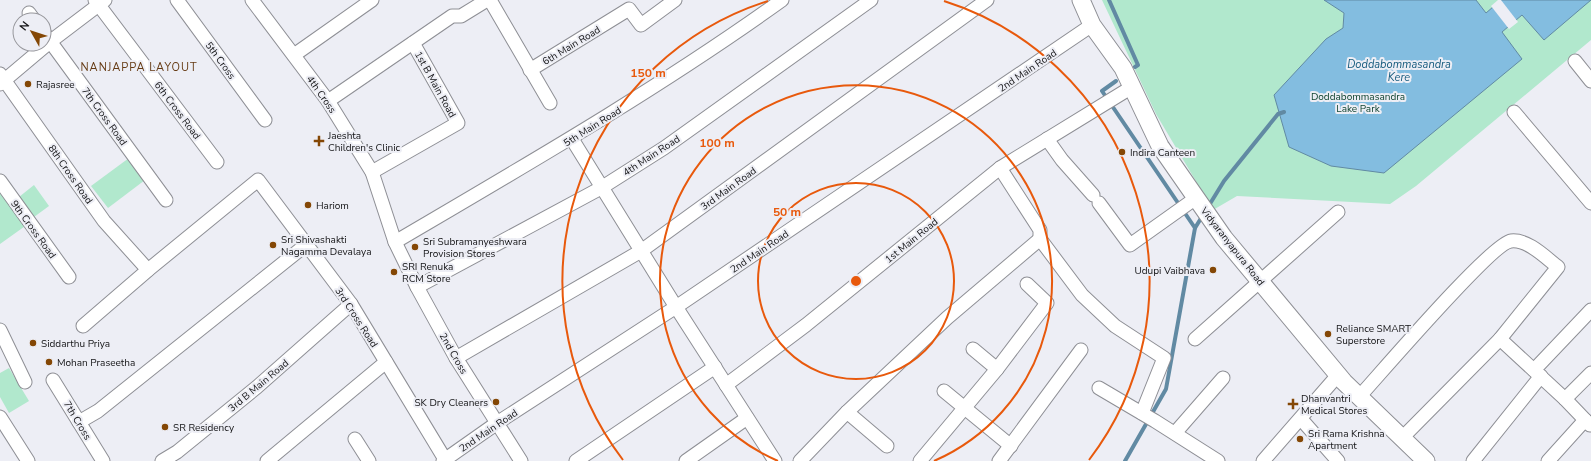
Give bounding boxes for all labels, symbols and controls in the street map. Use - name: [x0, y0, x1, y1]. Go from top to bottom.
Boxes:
- north arrow: [12, 12, 52, 52]
- text: N: [16, 18, 33, 34]
- street label: 6th Main Road: [540, 23, 603, 69]
- street label: 5th Cross: [202, 39, 239, 82]
- street label: 2nd Main Road: [996, 46, 1060, 96]
- street label: 1st B Main Road: [411, 49, 459, 120]
- water label: Doddabommasandra Kere: [1347, 57, 1451, 85]
- district label: NANJAPPA LAYOUT: [80, 60, 198, 75]
- text: 150 m: [630, 65, 666, 81]
- street label: 4th Cross: [303, 73, 339, 116]
- place label: Rajasree: [36, 78, 75, 92]
- marker: Rajasree: [23, 79, 33, 89]
- street label: 6th Cross Road: [151, 79, 204, 143]
- street label: 7th Cross Road: [78, 85, 130, 149]
- park label: Doddabommasandra Lake Park: [1311, 90, 1405, 116]
- street label: 5th Main Road: [561, 103, 624, 150]
- place label: Jaeshta Children's Clinic: [327, 129, 401, 155]
- street label: 4th Main Road: [620, 132, 683, 180]
- marker: Jaeshta Children's Clinic: [313, 135, 325, 147]
- text: 100 m: [699, 135, 735, 151]
- street label: 8th Cross Road: [45, 142, 96, 207]
- place label: Indira Canteen: [1130, 146, 1195, 160]
- marker: Indira Canteen: [1117, 147, 1127, 157]
- street label: 3rd Main Road: [698, 164, 759, 214]
- street label: 9th Cross Road: [7, 198, 59, 262]
- place label: Hariom: [316, 199, 349, 213]
- marker: Hariom: [303, 200, 313, 210]
- text: 50 m: [773, 204, 801, 220]
- street label: Vidyaranyapura Road: [1196, 204, 1267, 289]
- street label: 1st Main Road: [882, 215, 941, 267]
- street label: 2nd Main Road: [728, 227, 792, 277]
- place label: Sri Shivashakti Nagamma Devalaya: [281, 233, 371, 259]
- place label: Sri Subramanyeshwara Provision Stores: [423, 235, 527, 261]
- marker: Sri Shivashakti Nagamma Devalaya: [268, 240, 278, 250]
- marker: Sri Subramanyeshwara Provision Stores: [410, 242, 420, 252]
- place label: SRI Renuka RCM Store: [402, 260, 453, 286]
- place label: Udupi Vaibhava: [1135, 264, 1205, 278]
- marker: Udupi Vaibhava: [1208, 265, 1218, 275]
- marker: SRI Renuka RCM Store: [389, 267, 399, 277]
- centre of rings: [849, 274, 863, 288]
- street label: 3rd Cross Road: [331, 285, 381, 351]
- place label: Reliance SMART Superstore: [1336, 322, 1411, 348]
- marker: Reliance SMART Superstore: [1323, 329, 1333, 339]
- street label: 2nd Cross: [436, 330, 471, 377]
- place label: Siddarthu Priya: [41, 337, 110, 351]
- marker: Siddarthu Priya: [28, 338, 38, 348]
- place label: Mohan Praseetha: [57, 356, 135, 370]
- street label: 3rd B Main Road: [225, 356, 292, 415]
- marker: Mohan Praseetha: [44, 357, 54, 367]
- place label: Dhanvantri Medical Stores: [1301, 392, 1367, 418]
- place label: SK Dry Cleaners: [414, 396, 488, 410]
- marker: SK Dry Cleaners: [491, 397, 501, 407]
- street label: 7th Cross: [60, 398, 94, 443]
- marker: Dhanvantri Medical Stores: [1288, 399, 1298, 409]
- street label: 2nd Main Road: [457, 406, 521, 456]
- place label: SR Residency: [173, 421, 235, 435]
- marker: SR Residency: [160, 422, 170, 432]
- place label: Sri Rama Krishna Apartment: [1308, 427, 1385, 453]
- marker: Sri Rama Krishna Apartment: [1295, 434, 1305, 444]

